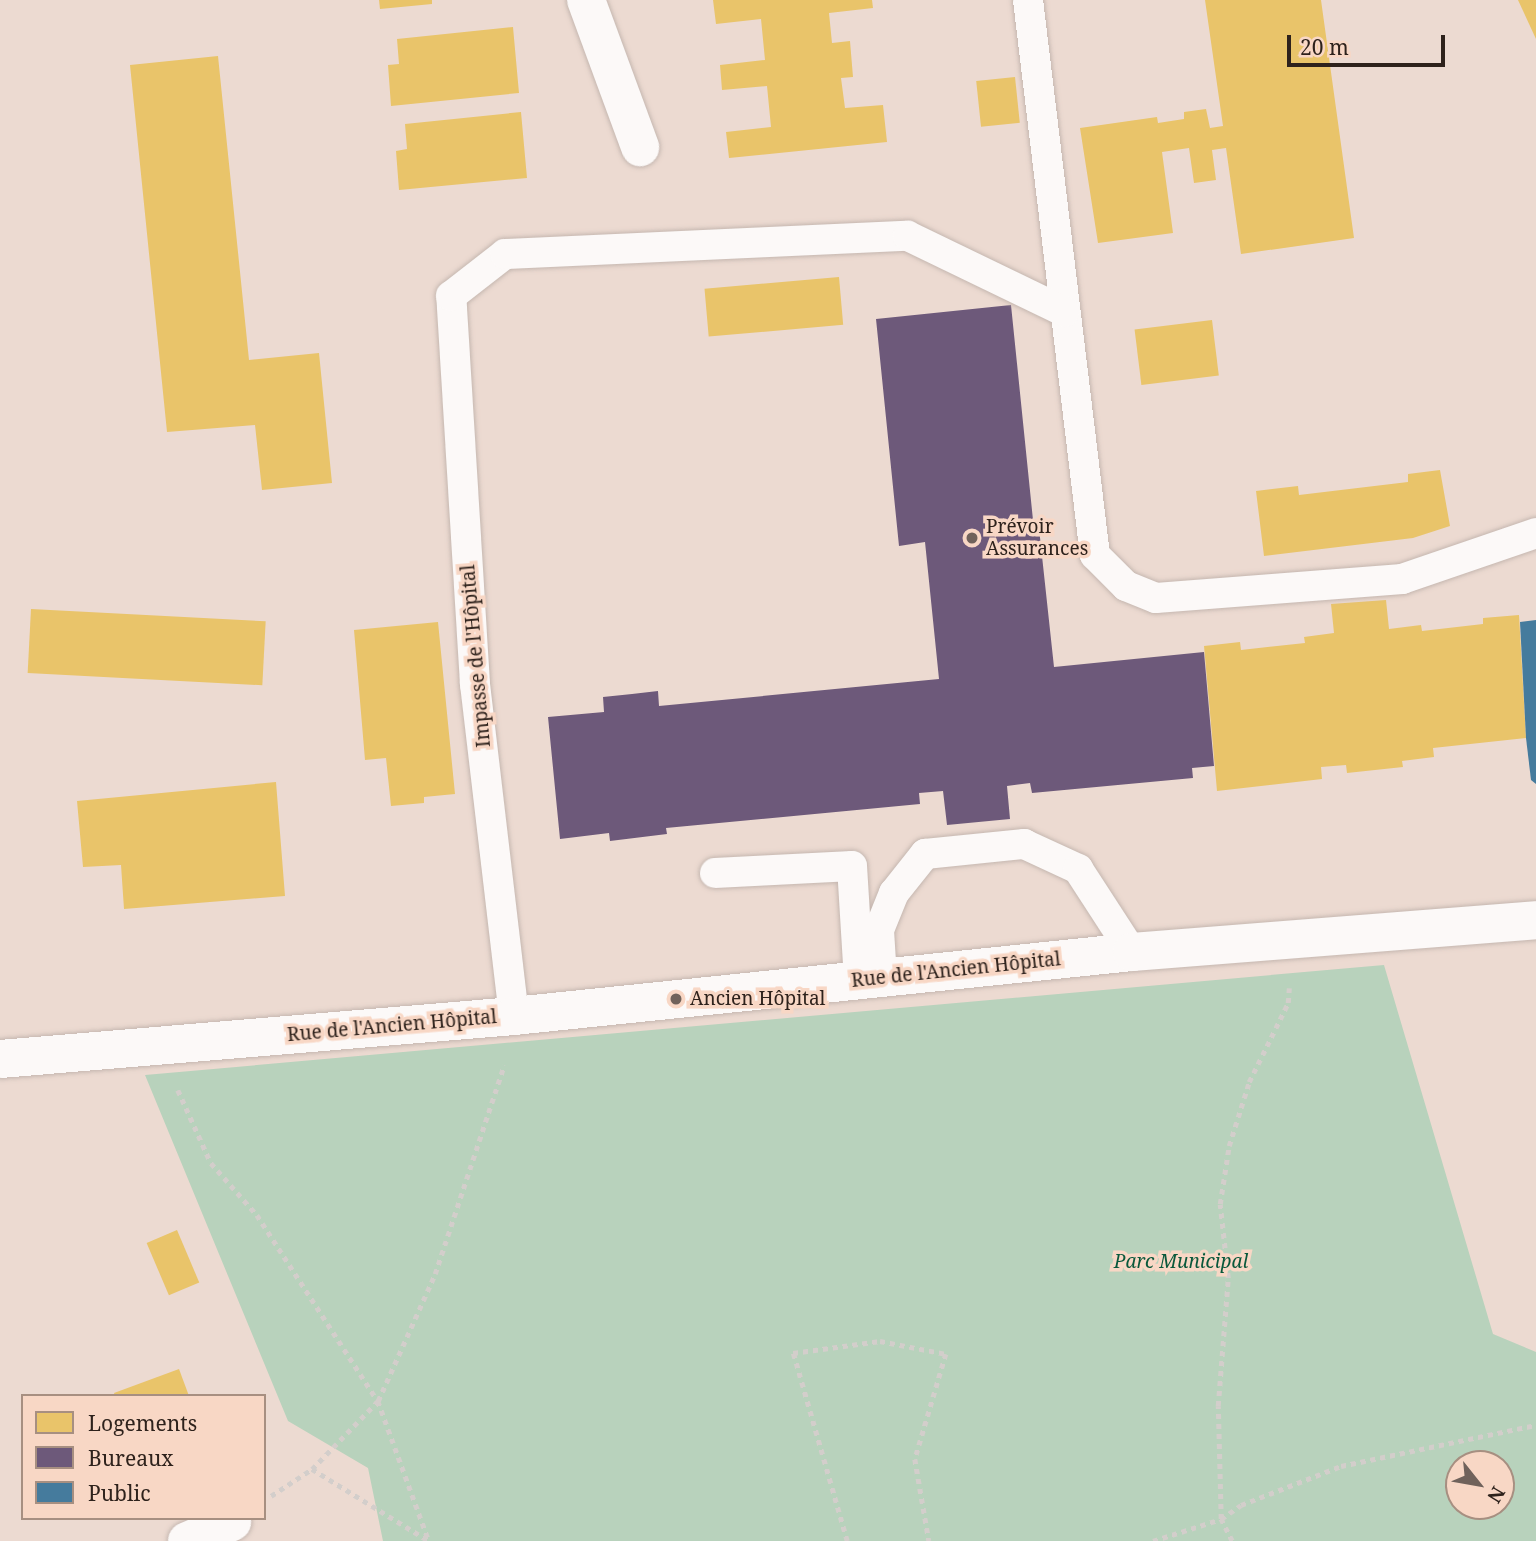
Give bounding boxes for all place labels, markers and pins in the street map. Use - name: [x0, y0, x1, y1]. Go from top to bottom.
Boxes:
- place label: Prévoir Assurances: [986, 516, 1088, 560]
- marker: Prévoir Assurances: [964, 530, 980, 546]
- place label: Ancien Hôpital: [690, 988, 825, 1010]
- marker: Ancien Hôpital: [668, 991, 684, 1007]

